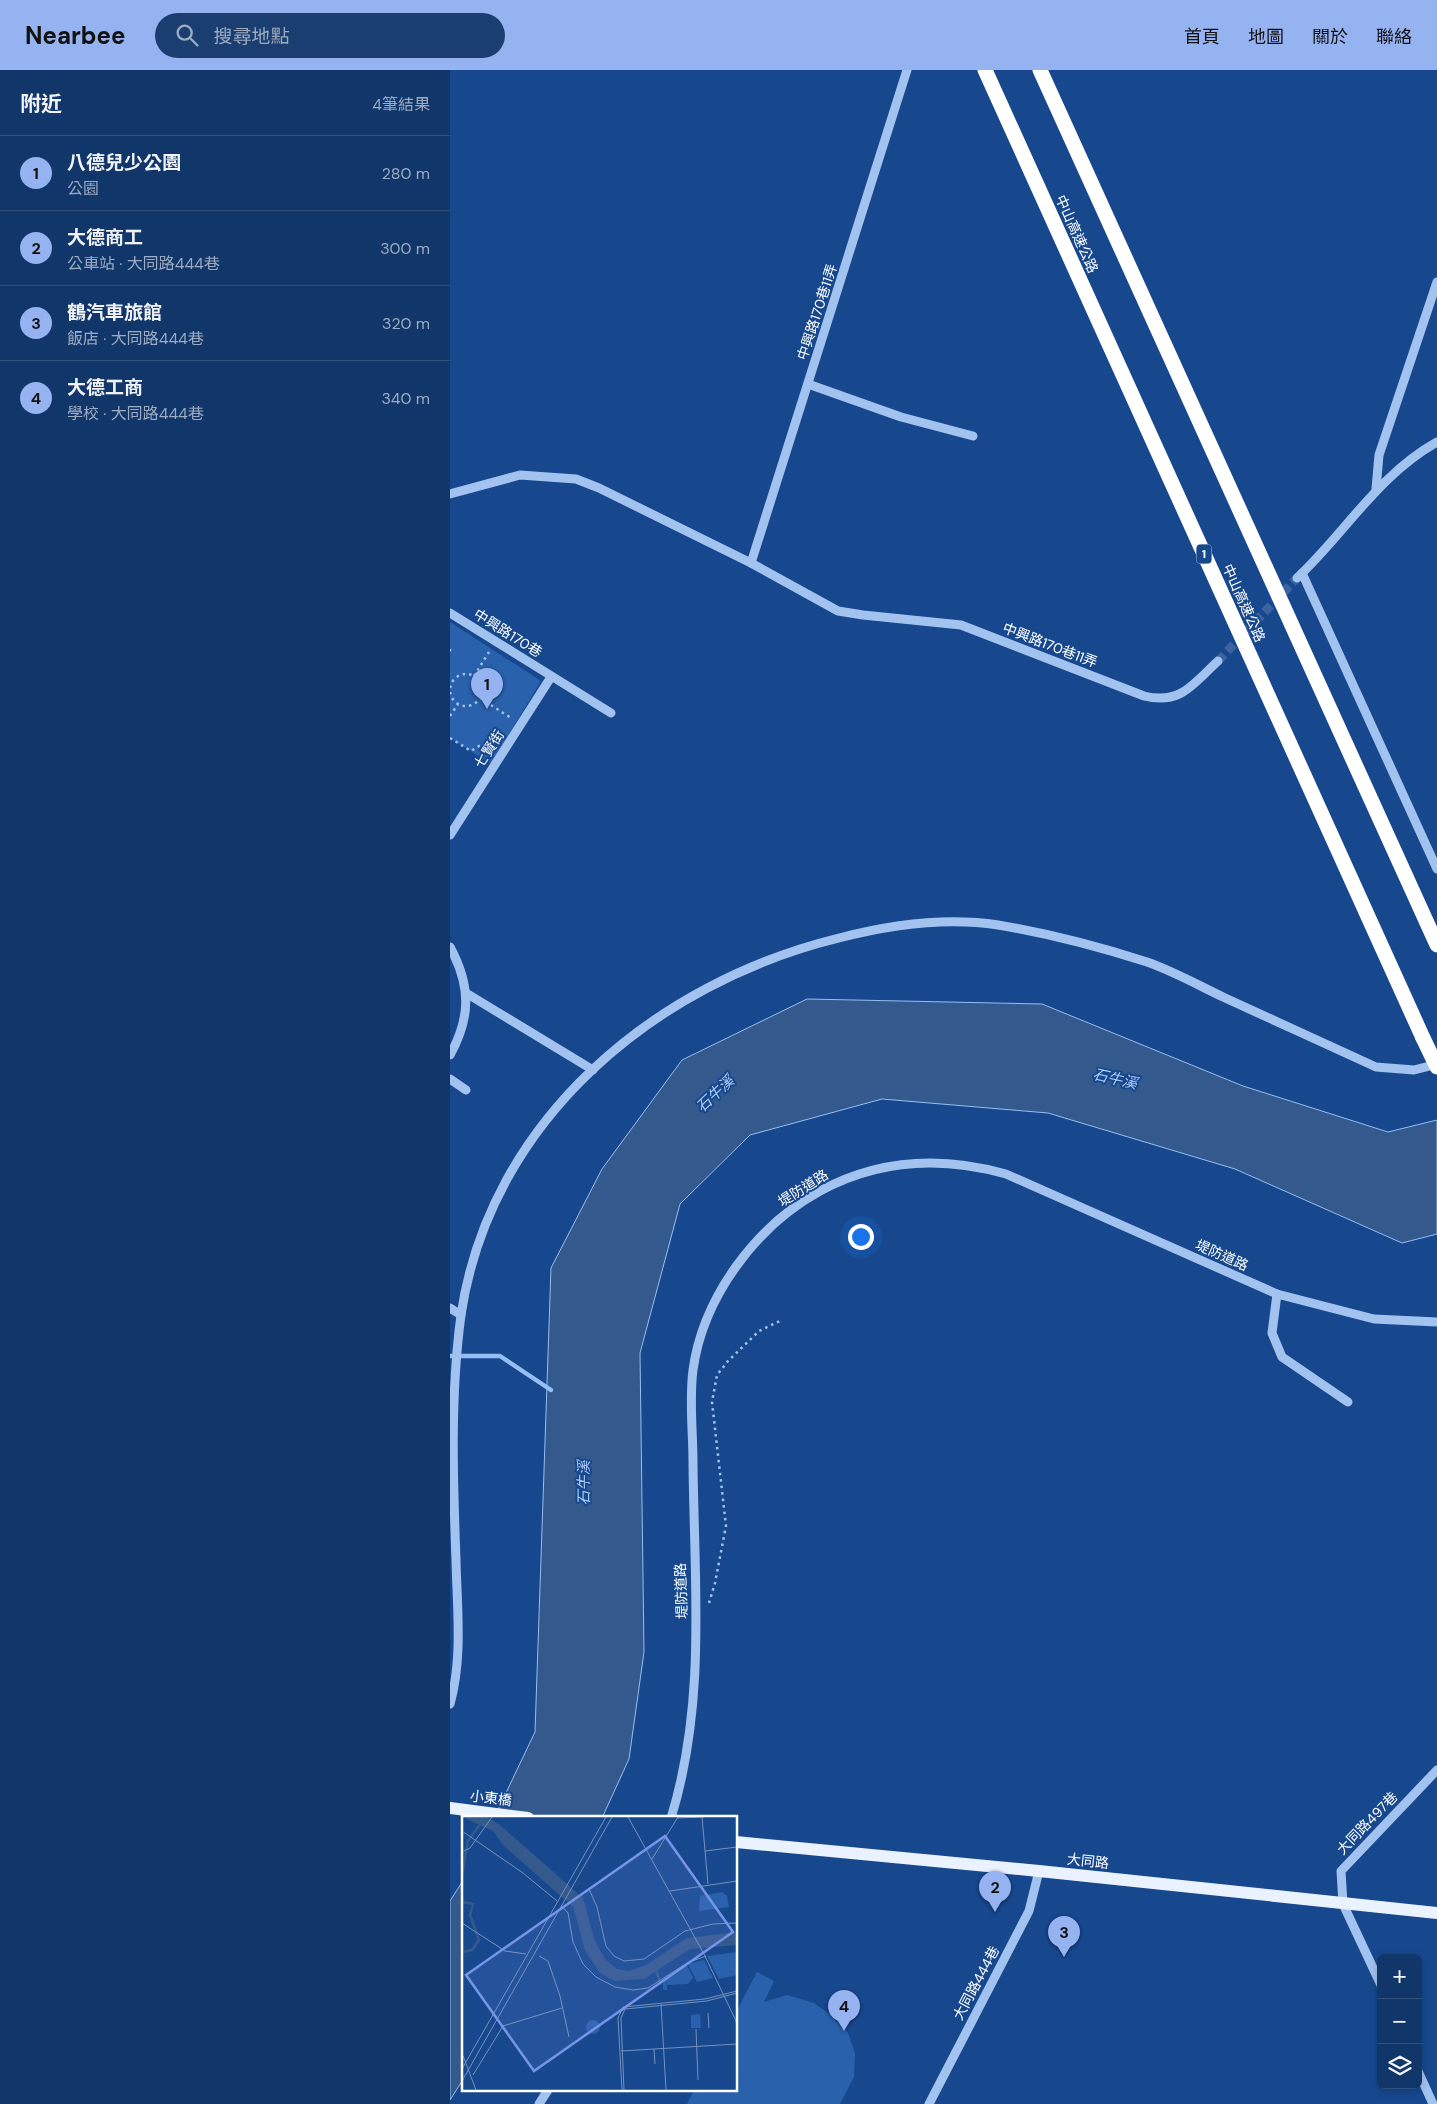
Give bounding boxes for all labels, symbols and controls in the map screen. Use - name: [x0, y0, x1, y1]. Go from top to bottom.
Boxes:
- search box: [155, 13, 505, 58]
- text: Nearbee: [25, 20, 125, 51]
- icon: search: [173, 21, 201, 49]
- text: 搜尋地點: [213, 24, 289, 49]
- text: 首頁: [1184, 25, 1220, 49]
- text: 地圖: [1248, 25, 1284, 49]
- text: 關於: [1312, 25, 1348, 49]
- text: 聯絡: [1376, 25, 1412, 49]
- text: 附近: [20, 90, 62, 118]
- text: 4筆結果: [372, 94, 430, 115]
- text: 八德兒少公園: [67, 150, 181, 175]
- text: 1: [33, 163, 39, 184]
- text: 280 m: [382, 163, 430, 184]
- text: 公園: [67, 178, 99, 199]
- street label: 中山高速公路: [1052, 192, 1102, 276]
- text: 大德商工: [67, 225, 143, 250]
- text: 2: [31, 238, 41, 259]
- text: 300 m: [380, 238, 430, 259]
- text: 公車站 · 大同路444巷: [67, 253, 220, 274]
- street label: 中興路170巷11弄: [793, 262, 841, 362]
- text: 鶴汽車旅館: [67, 300, 162, 325]
- text: 3: [31, 313, 41, 334]
- text: 320 m: [382, 313, 430, 334]
- text: 飯店 · 大同路444巷: [67, 328, 204, 349]
- text: 大德工商: [67, 375, 143, 400]
- text: 4: [31, 388, 41, 409]
- text: 340 m: [381, 388, 430, 409]
- text: 學校 · 大同路444巷: [67, 403, 204, 424]
- road number: 1: [1196, 544, 1212, 564]
- street label: 中山高速公路: [1219, 561, 1269, 645]
- street label: 中興路170巷: [470, 605, 546, 661]
- street label: 中興路170巷11弄: [1000, 619, 1100, 671]
- pin: 1: [471, 668, 503, 709]
- street label: 七賢街: [470, 726, 508, 772]
- water label: 石牛溪: [1091, 1064, 1141, 1094]
- water label: 石牛溪: [692, 1070, 740, 1117]
- street label: 堤防道路: [774, 1166, 832, 1210]
- your location: [848, 1224, 874, 1250]
- street label: 堤防道路: [1193, 1235, 1251, 1275]
- water label: 石牛溪: [574, 1459, 594, 1506]
- street label: 堤防道路: [671, 1563, 691, 1619]
- street label: 小東橋: [469, 1787, 513, 1809]
- street label: 大同路497巷: [1333, 1788, 1401, 1858]
- inset map: [462, 1816, 738, 2092]
- street label: 大同路: [1066, 1850, 1110, 1872]
- pin: 2: [979, 1871, 1011, 1912]
- pin: 3: [1048, 1916, 1080, 1957]
- street label: 大同路444巷: [949, 1943, 1003, 2023]
- map controls: [1377, 1954, 1422, 2089]
- button: +: [1377, 1954, 1422, 1999]
- pin: 4: [828, 1990, 860, 2031]
- button: −: [1377, 1999, 1422, 2044]
- button: layers: [1377, 2044, 1422, 2089]

